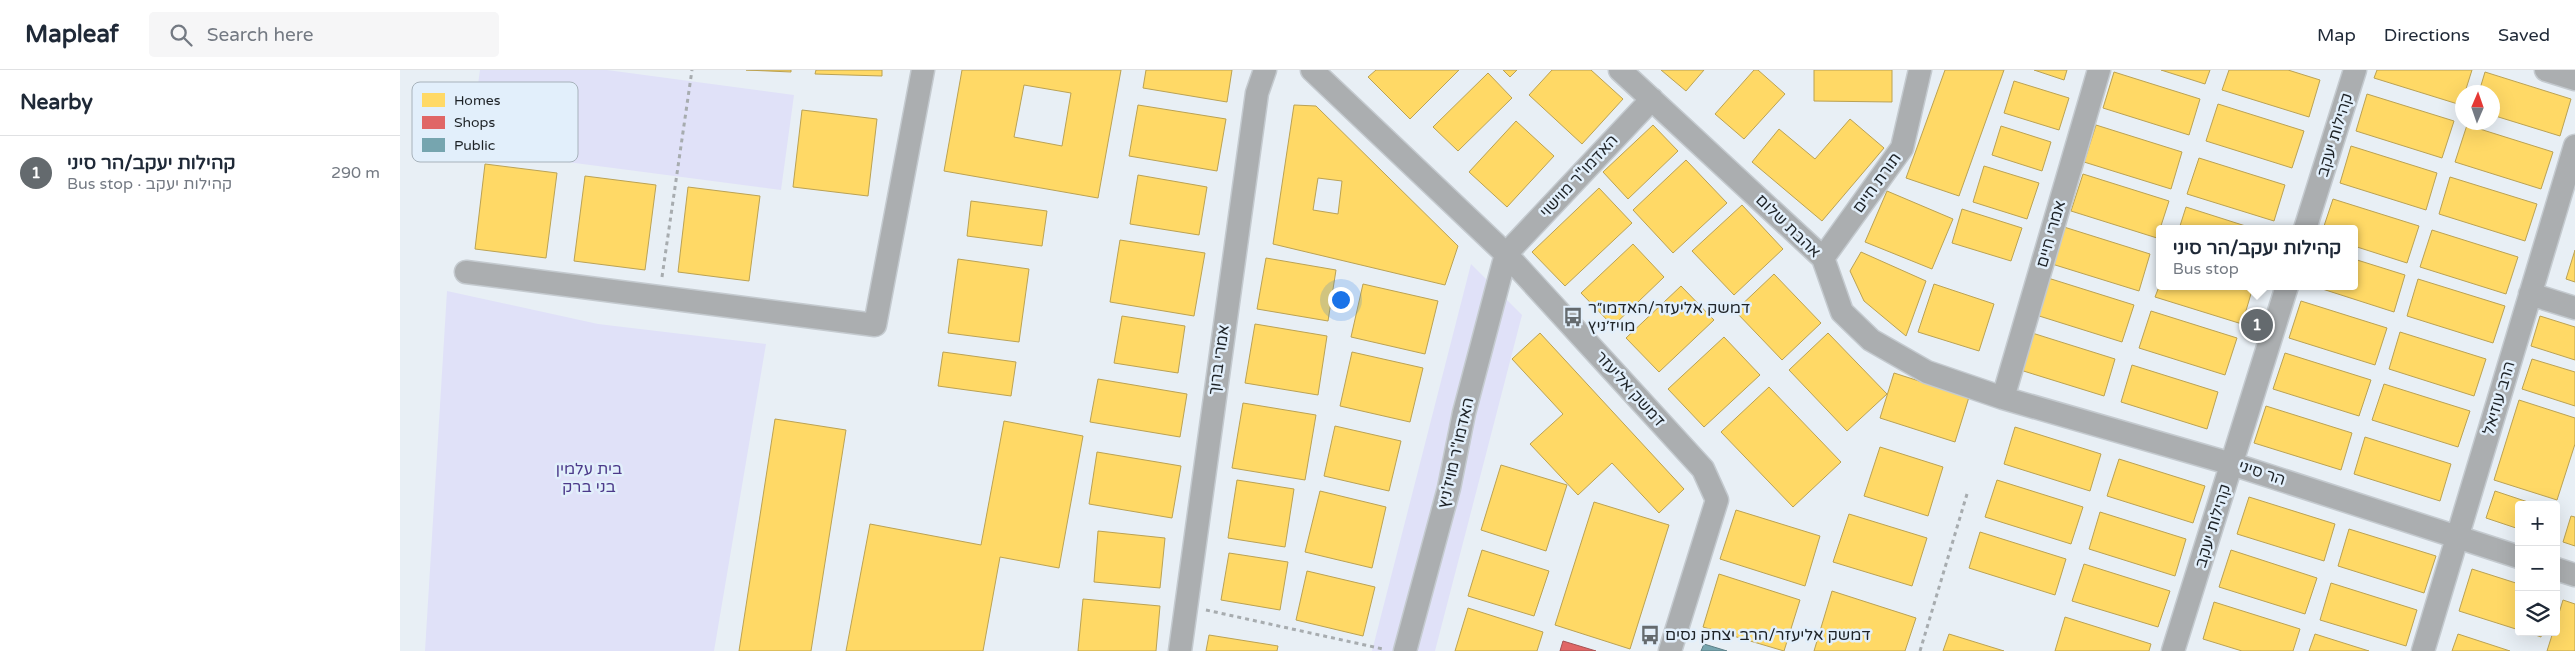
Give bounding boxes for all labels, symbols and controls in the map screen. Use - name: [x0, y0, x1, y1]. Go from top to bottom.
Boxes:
- search box: [149, 12, 499, 57]
- text: Mapleaf: [25, 20, 119, 49]
- icon: search: [167, 21, 195, 49]
- text: Search here: [207, 24, 314, 46]
- text: Map: [2317, 24, 2356, 46]
- text: Directions: [2384, 24, 2470, 46]
- text: Saved: [2498, 24, 2550, 46]
- legend: [412, 82, 578, 162]
- north arrow: [2455, 85, 2500, 130]
- text: Nearby: [20, 90, 93, 115]
- street label: קהילות יעקב: [2313, 91, 2357, 179]
- text: Homes: [454, 92, 501, 109]
- text: Shops: [454, 114, 495, 131]
- street label: האדמו"ר מוישוי: [1536, 130, 1622, 222]
- text: Public: [454, 137, 495, 154]
- street label: תורת חיים: [1848, 149, 1906, 217]
- text: קהילות יעקב/הר סיני: [67, 152, 236, 174]
- text: 1: [31, 163, 41, 183]
- text: 290 m: [331, 163, 380, 183]
- text: Bus stop · קהילות יעקב: [67, 174, 232, 194]
- street label: אהבת שלום: [1751, 190, 1825, 262]
- street label: אמרי חיים: [2032, 198, 2070, 270]
- popup: [2156, 225, 2358, 290]
- text: קהילות יעקב/הר סיני: [2173, 237, 2341, 259]
- text: Bus stop: [2173, 259, 2239, 279]
- your location: [1328, 287, 1354, 313]
- place label: דמשק אליעזר/האדמו״ר מויז׳ניץ: [1588, 298, 1750, 336]
- bus stop icon: דמשק אליעזר/האדמו״ר מויז׳ניץ: [1562, 306, 1584, 328]
- pin: 1: [2241, 306, 2273, 344]
- street label: אמרי ברוך: [1204, 323, 1234, 397]
- street label: דמשק אליעזר: [1591, 347, 1669, 431]
- street label: הרב עוזיאל: [2478, 359, 2520, 437]
- street label: האדמו"ר מויז'ניץ: [1433, 395, 1479, 511]
- street label: הר סיני: [2236, 456, 2288, 490]
- park label: בית עלמין בני ברק: [556, 459, 622, 497]
- street label: קהילות יעקב: [2191, 482, 2235, 570]
- map controls: [2515, 501, 2560, 636]
- button: +: [2515, 501, 2560, 546]
- button: −: [2515, 546, 2560, 591]
- button: layers: [2515, 591, 2560, 636]
- bus stop icon: דמשק אליעזר/הרב יצחק נסים: [1639, 624, 1661, 646]
- place label: דמשק אליעזר/הרב יצחק נסים: [1665, 625, 1871, 645]

